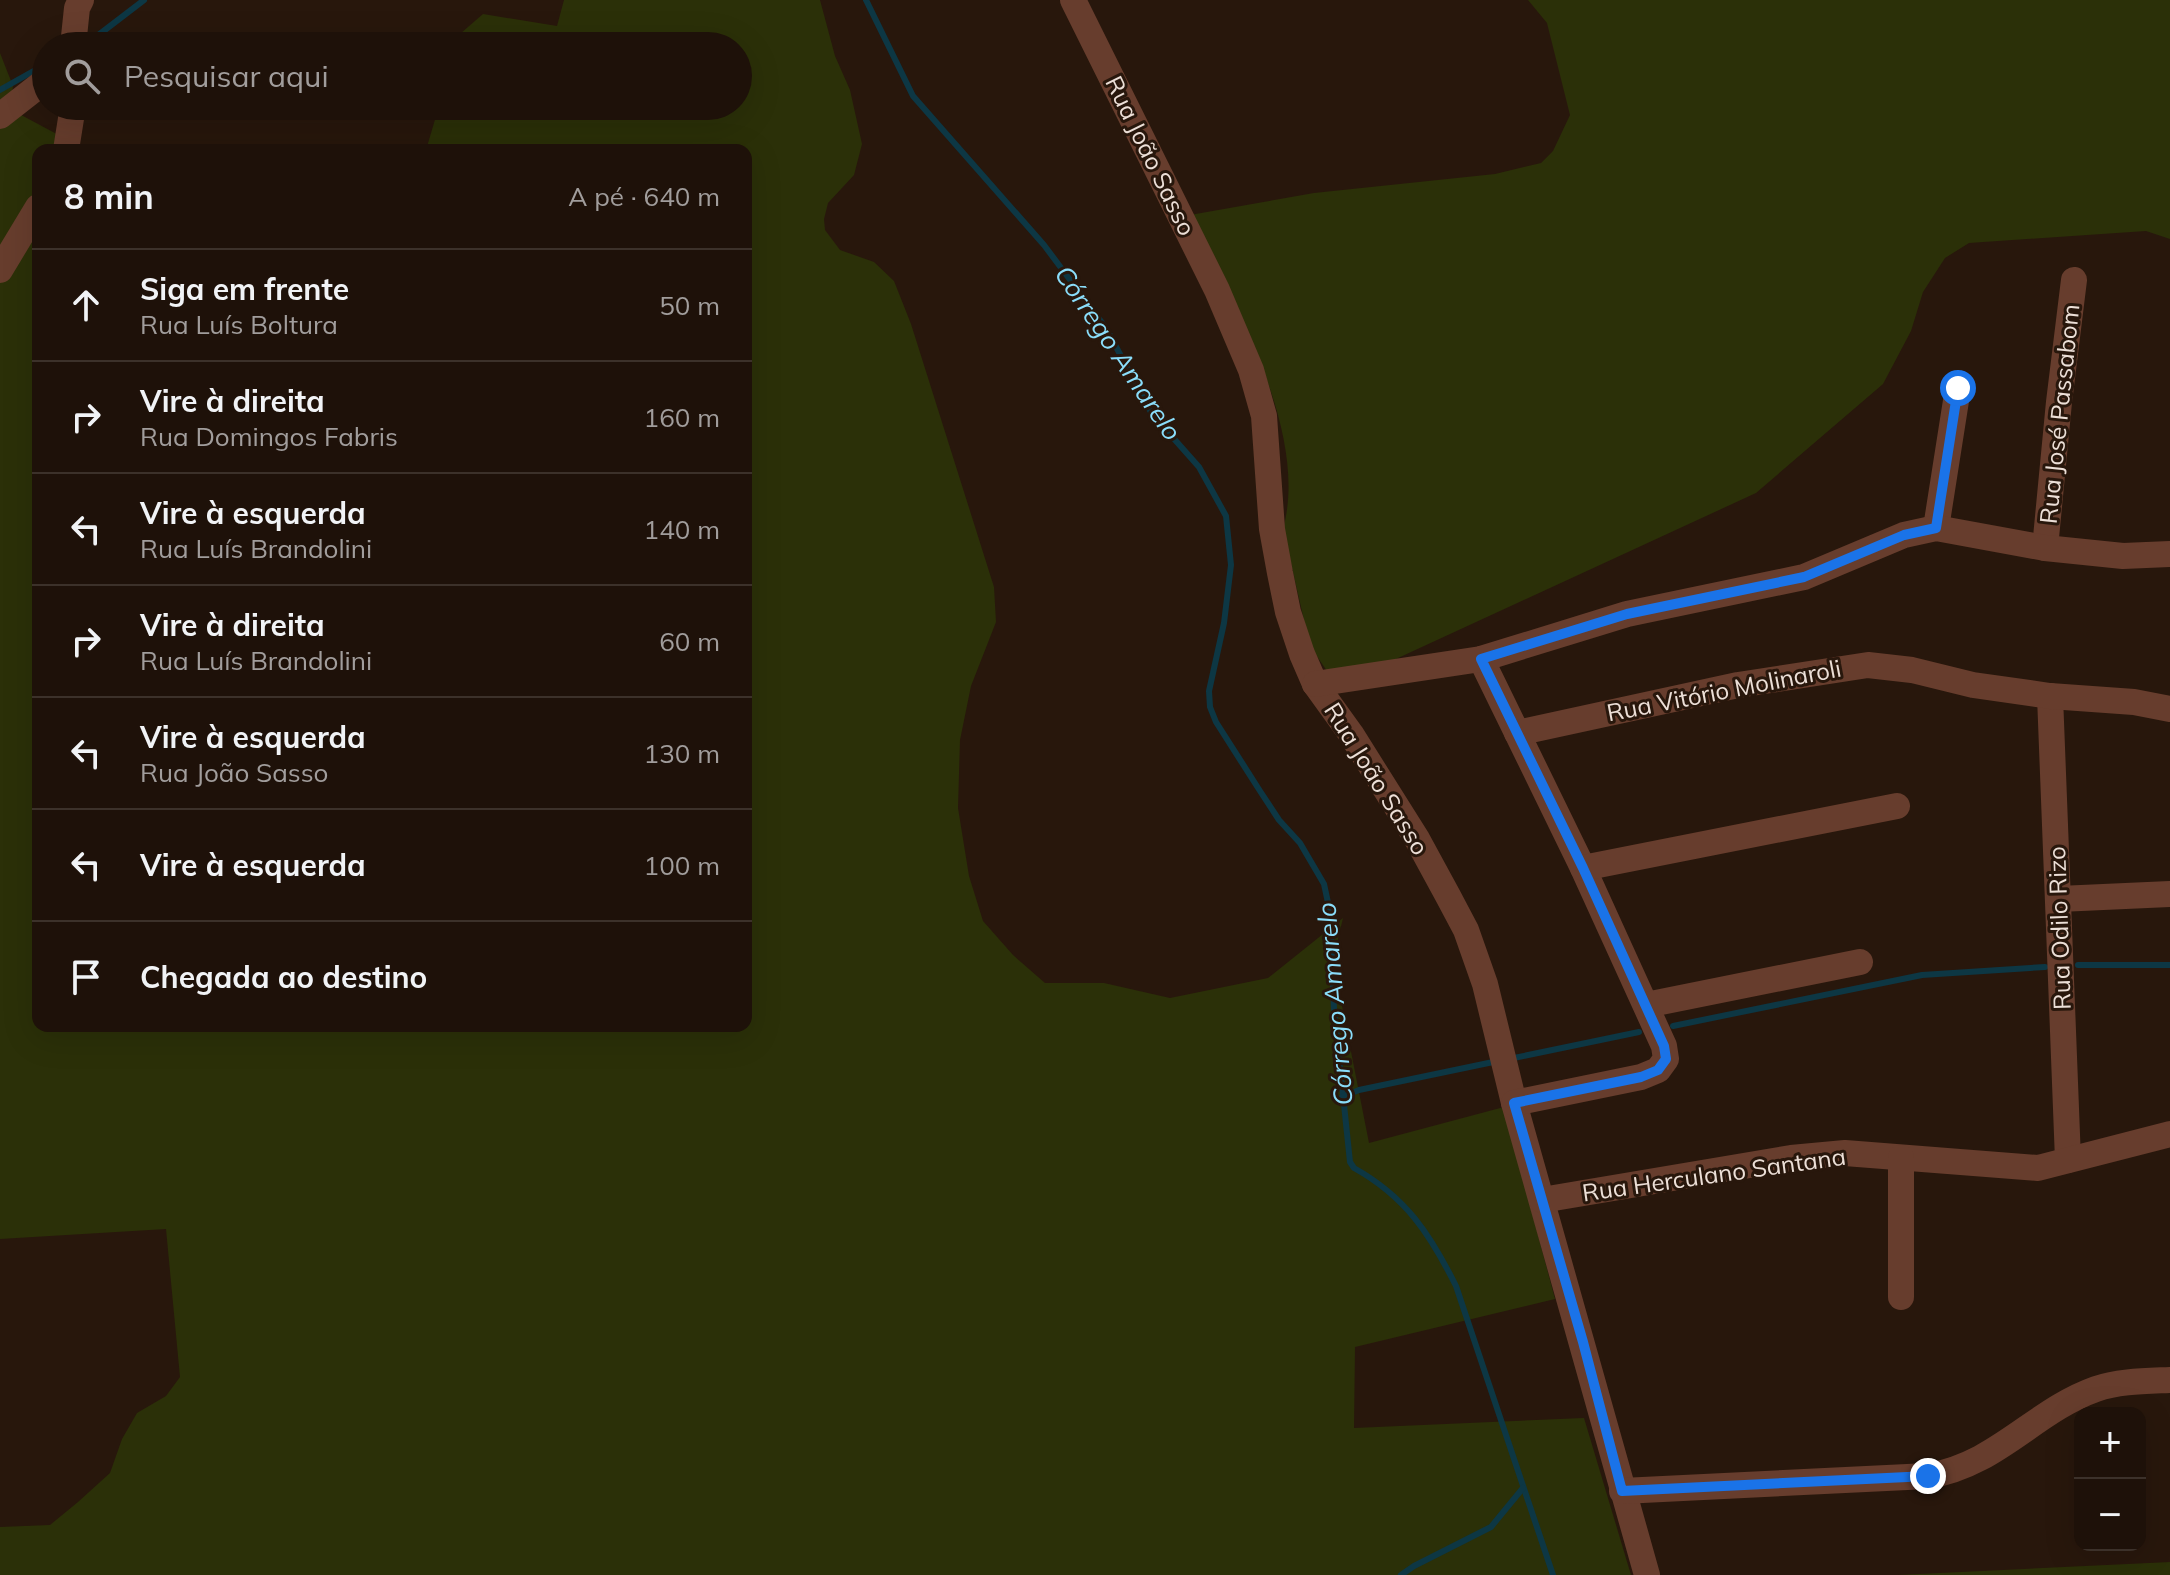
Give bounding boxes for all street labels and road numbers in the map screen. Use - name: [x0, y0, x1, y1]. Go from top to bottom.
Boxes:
- street label: Rua João Sasso: [1099, 71, 1203, 240]
- street label: Rua José Passabom: [2033, 303, 2085, 525]
- street label: Rua Vitório Molinaroli: [1604, 653, 1843, 727]
- street label: Rua João Sasso: [1318, 697, 1436, 860]
- street label: Rua Odilo Rizo: [2041, 846, 2077, 1010]
- street label: Rua Herculano Santana: [1580, 1141, 1847, 1207]

